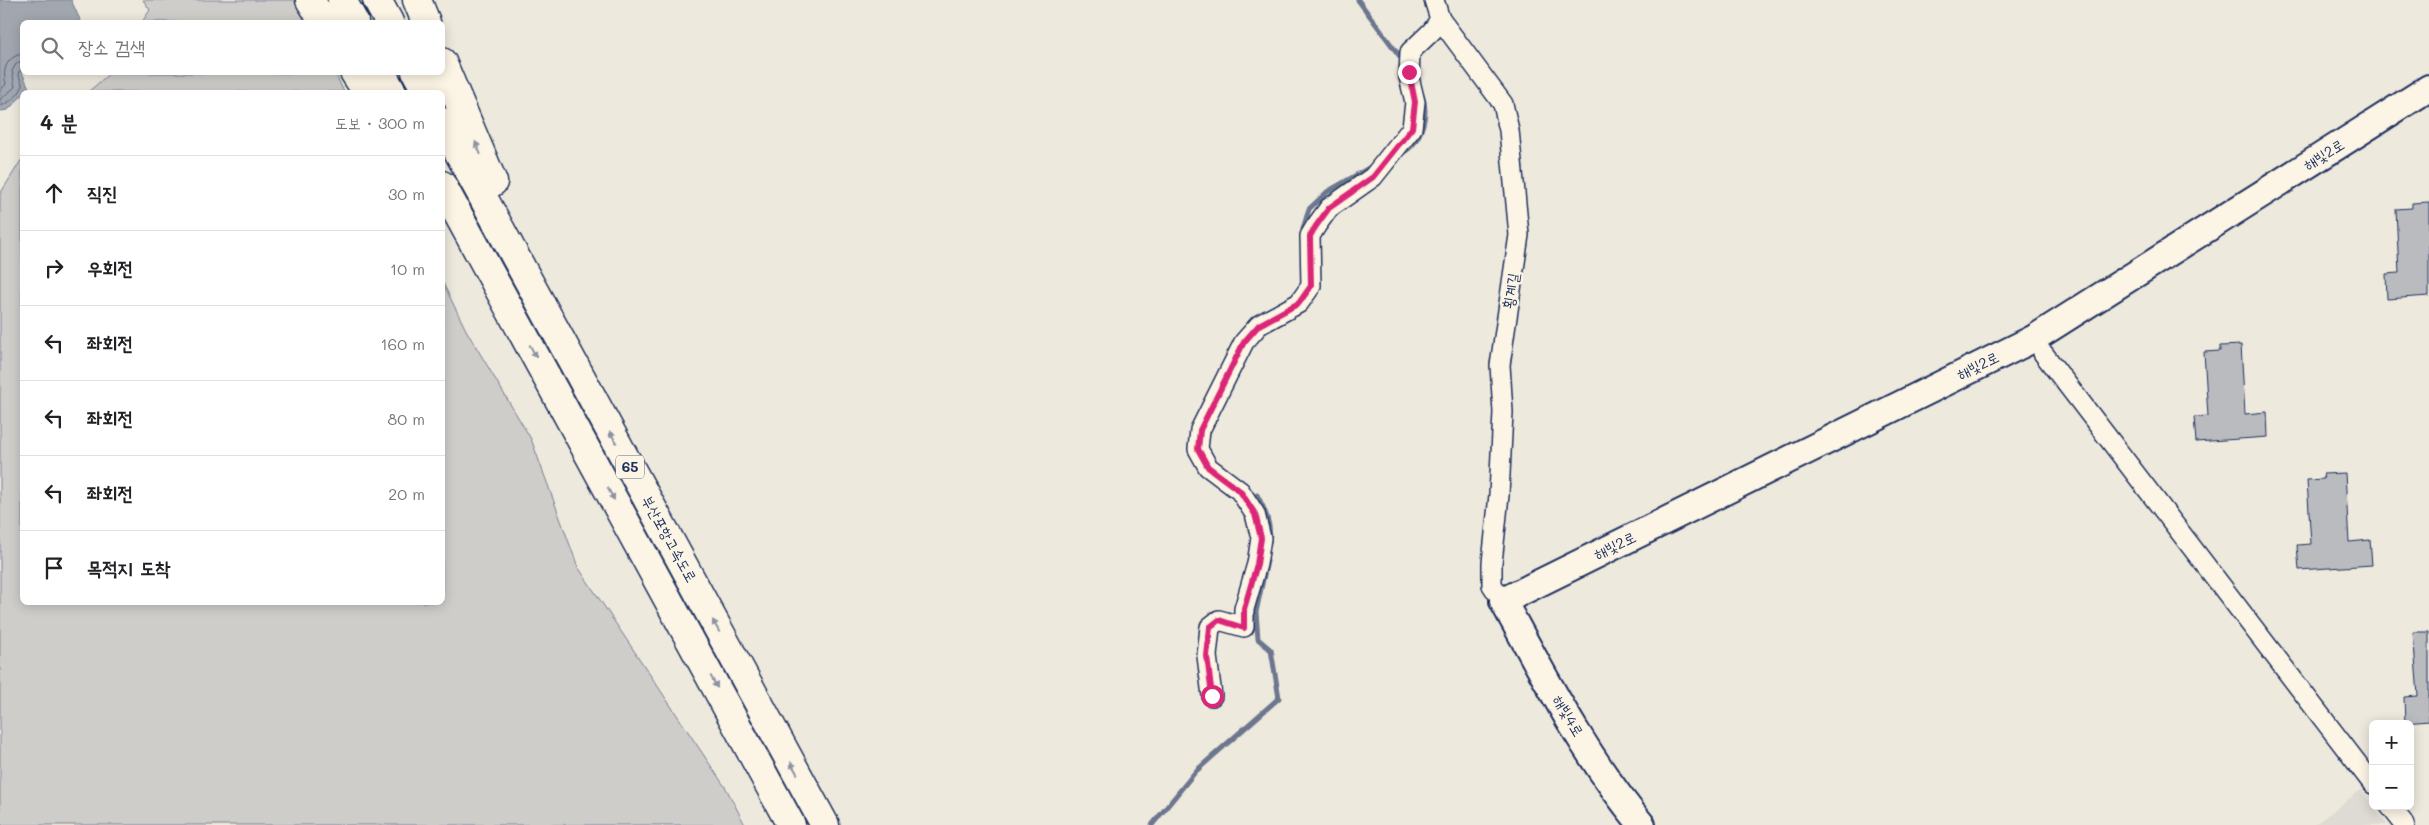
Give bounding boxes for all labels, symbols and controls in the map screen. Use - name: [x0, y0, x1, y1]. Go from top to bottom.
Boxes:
- search box: [20, 20, 445, 75]
- icon: search: [38, 34, 66, 62]
- text: 장소 검색: [78, 34, 145, 59]
- route end: [1398, 61, 1421, 84]
- text: 4 분: [40, 108, 78, 135]
- text: 도보 · 300 m: [335, 112, 425, 133]
- street label: 해빛2로: [2299, 134, 2348, 174]
- one-way arrow: [474, 140, 482, 155]
- icon: ahead: [40, 179, 68, 207]
- text: 직진: [87, 180, 118, 205]
- text: 30 m: [388, 183, 425, 204]
- icon: right: [40, 254, 68, 282]
- text: 우회전: [87, 255, 133, 280]
- text: 10 m: [390, 258, 425, 279]
- street label: 횡계길: [1497, 271, 1523, 310]
- icon: left: [40, 329, 68, 357]
- text: 좌회전: [87, 330, 133, 355]
- text: 160 m: [380, 333, 425, 354]
- one-way arrow: [529, 344, 537, 358]
- street label: 해빛2로: [1953, 346, 2002, 384]
- icon: left: [40, 404, 68, 432]
- text: 좌회전: [87, 405, 133, 430]
- text: 80 m: [388, 408, 425, 429]
- one-way arrow: [609, 430, 618, 444]
- road number: 65: [616, 456, 644, 478]
- icon: left: [40, 479, 68, 507]
- text: 좌회전: [87, 480, 133, 505]
- text: 20 m: [388, 483, 425, 504]
- one-way arrow: [606, 487, 615, 500]
- street label: 부산포항고속도로: [638, 491, 702, 586]
- street label: 해빛2로: [1590, 526, 1639, 564]
- icon: arrive: [40, 554, 68, 582]
- text: 목적지 도착: [87, 555, 170, 580]
- one-way arrow: [712, 618, 720, 633]
- one-way arrow: [709, 676, 718, 689]
- route start: [1201, 685, 1224, 708]
- street label: 해빛4로: [1549, 691, 1589, 740]
- map controls: [2369, 720, 2414, 810]
- button: +: [2369, 720, 2414, 765]
- one-way arrow: [790, 761, 798, 776]
- button: −: [2369, 765, 2414, 810]

